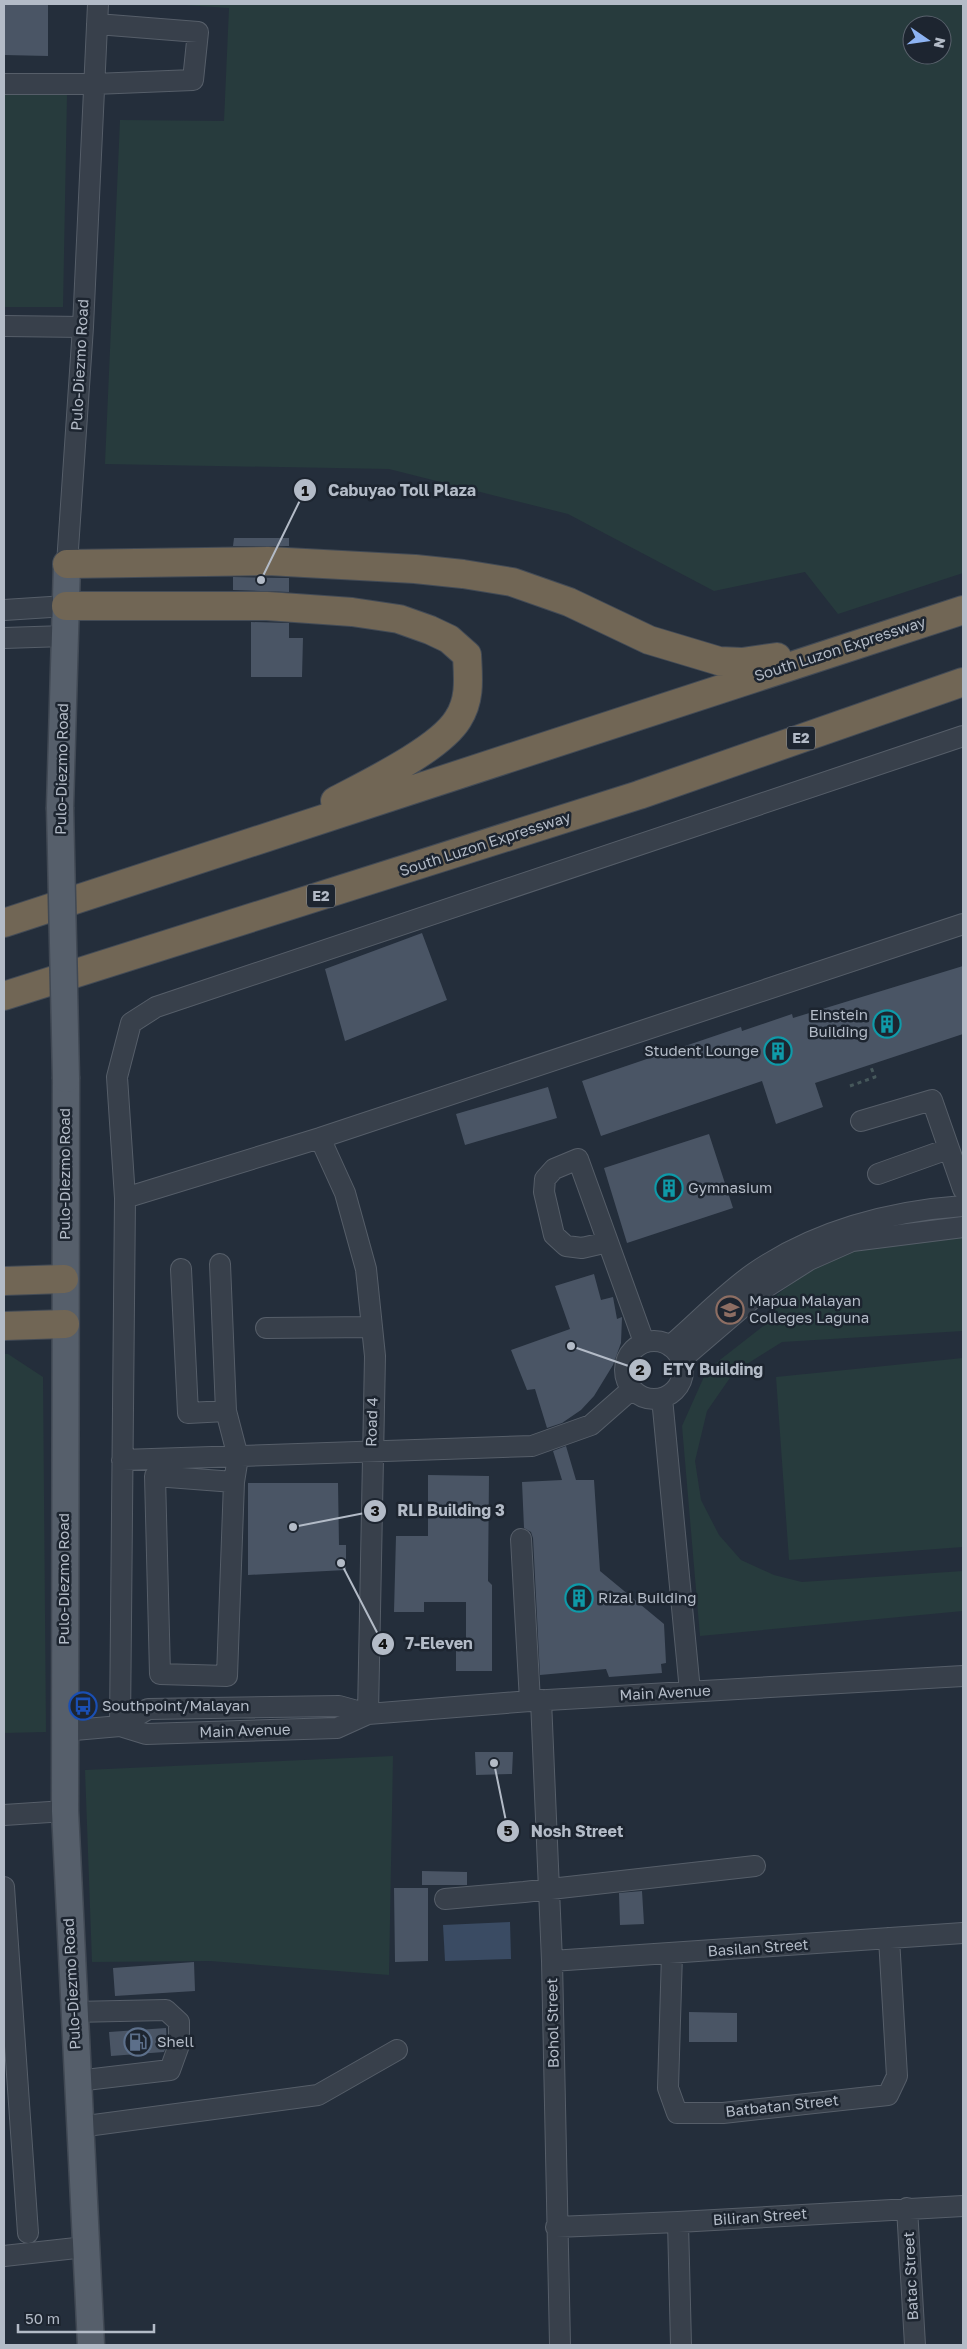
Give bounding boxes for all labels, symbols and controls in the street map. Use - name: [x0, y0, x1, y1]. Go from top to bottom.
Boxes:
- north arrow: [902, 15, 952, 65]
- text: N: [931, 36, 950, 50]
- street label: Pulo-Diezmo Road: [67, 299, 91, 431]
- callout: Cabuyao Toll Plaza: [293, 475, 486, 506]
- text: Cabuyao Toll Plaza: [328, 480, 476, 500]
- text: 1: [301, 481, 309, 499]
- street label: South Luzon Expressway: [752, 612, 928, 684]
- street label: Pulo-Diezmo Road: [51, 703, 71, 835]
- road number: E2: [787, 726, 815, 750]
- street label: South Luzon Expressway: [397, 807, 573, 879]
- road number: E2: [307, 884, 335, 908]
- place label: Einstein Building: [809, 1005, 868, 1040]
- building icon: Einstein Building: [872, 1009, 902, 1039]
- building icon: Student Lounge: [763, 1036, 793, 1066]
- place label: Student Lounge: [644, 1041, 759, 1059]
- street label: Pulo-Diezmo Road: [55, 1108, 73, 1240]
- building icon: Gymnasium: [654, 1173, 684, 1203]
- place label: Gymnasium: [688, 1178, 772, 1196]
- place label: Mapua Malayan Colleges Laguna: [749, 1291, 869, 1326]
- school or university icon: Mapua Malayan Colleges Laguna: [715, 1295, 745, 1325]
- callout: ETY Building: [627, 1354, 773, 1385]
- text: ETY Building: [663, 1359, 763, 1379]
- text: 2: [635, 1360, 645, 1378]
- street label: Road 4: [361, 1397, 381, 1447]
- callout: RLI Building 3: [362, 1495, 515, 1526]
- text: RLI Building 3: [397, 1500, 505, 1520]
- text: 3: [370, 1501, 380, 1519]
- street label: Pulo-Diezmo Road: [54, 1513, 72, 1645]
- building icon: Rizal Building: [564, 1583, 594, 1613]
- place label: Rizal Building: [598, 1588, 696, 1606]
- callout: 7-Eleven: [370, 1628, 483, 1659]
- text: 7-Eleven: [405, 1633, 473, 1653]
- text: 4: [378, 1634, 388, 1652]
- street label: Main Avenue: [619, 1681, 711, 1703]
- bus stop icon: Southpoint/Malayan: [68, 1691, 98, 1721]
- place label: Southpoint/Malayan: [102, 1696, 249, 1714]
- street label: Main Avenue: [199, 1719, 291, 1741]
- callout: Nosh Street: [495, 1816, 633, 1847]
- text: 5: [503, 1821, 513, 1839]
- text: Nosh Street: [531, 1821, 623, 1841]
- street label: Pulo-Diezmo Road: [59, 1918, 83, 2050]
- street label: Basilan Street: [707, 1934, 809, 1960]
- street label: Bohol Street: [542, 1978, 562, 2068]
- fuel station icon: Shell: [123, 2027, 153, 2057]
- place label: Shell: [157, 2032, 194, 2050]
- street label: Batbatan Street: [724, 2090, 839, 2120]
- street label: Biliran Street: [712, 2204, 808, 2228]
- street label: Batac Street: [899, 2231, 921, 2321]
- scale bar: [18, 2302, 154, 2334]
- text: 50 m: [25, 2309, 60, 2327]

